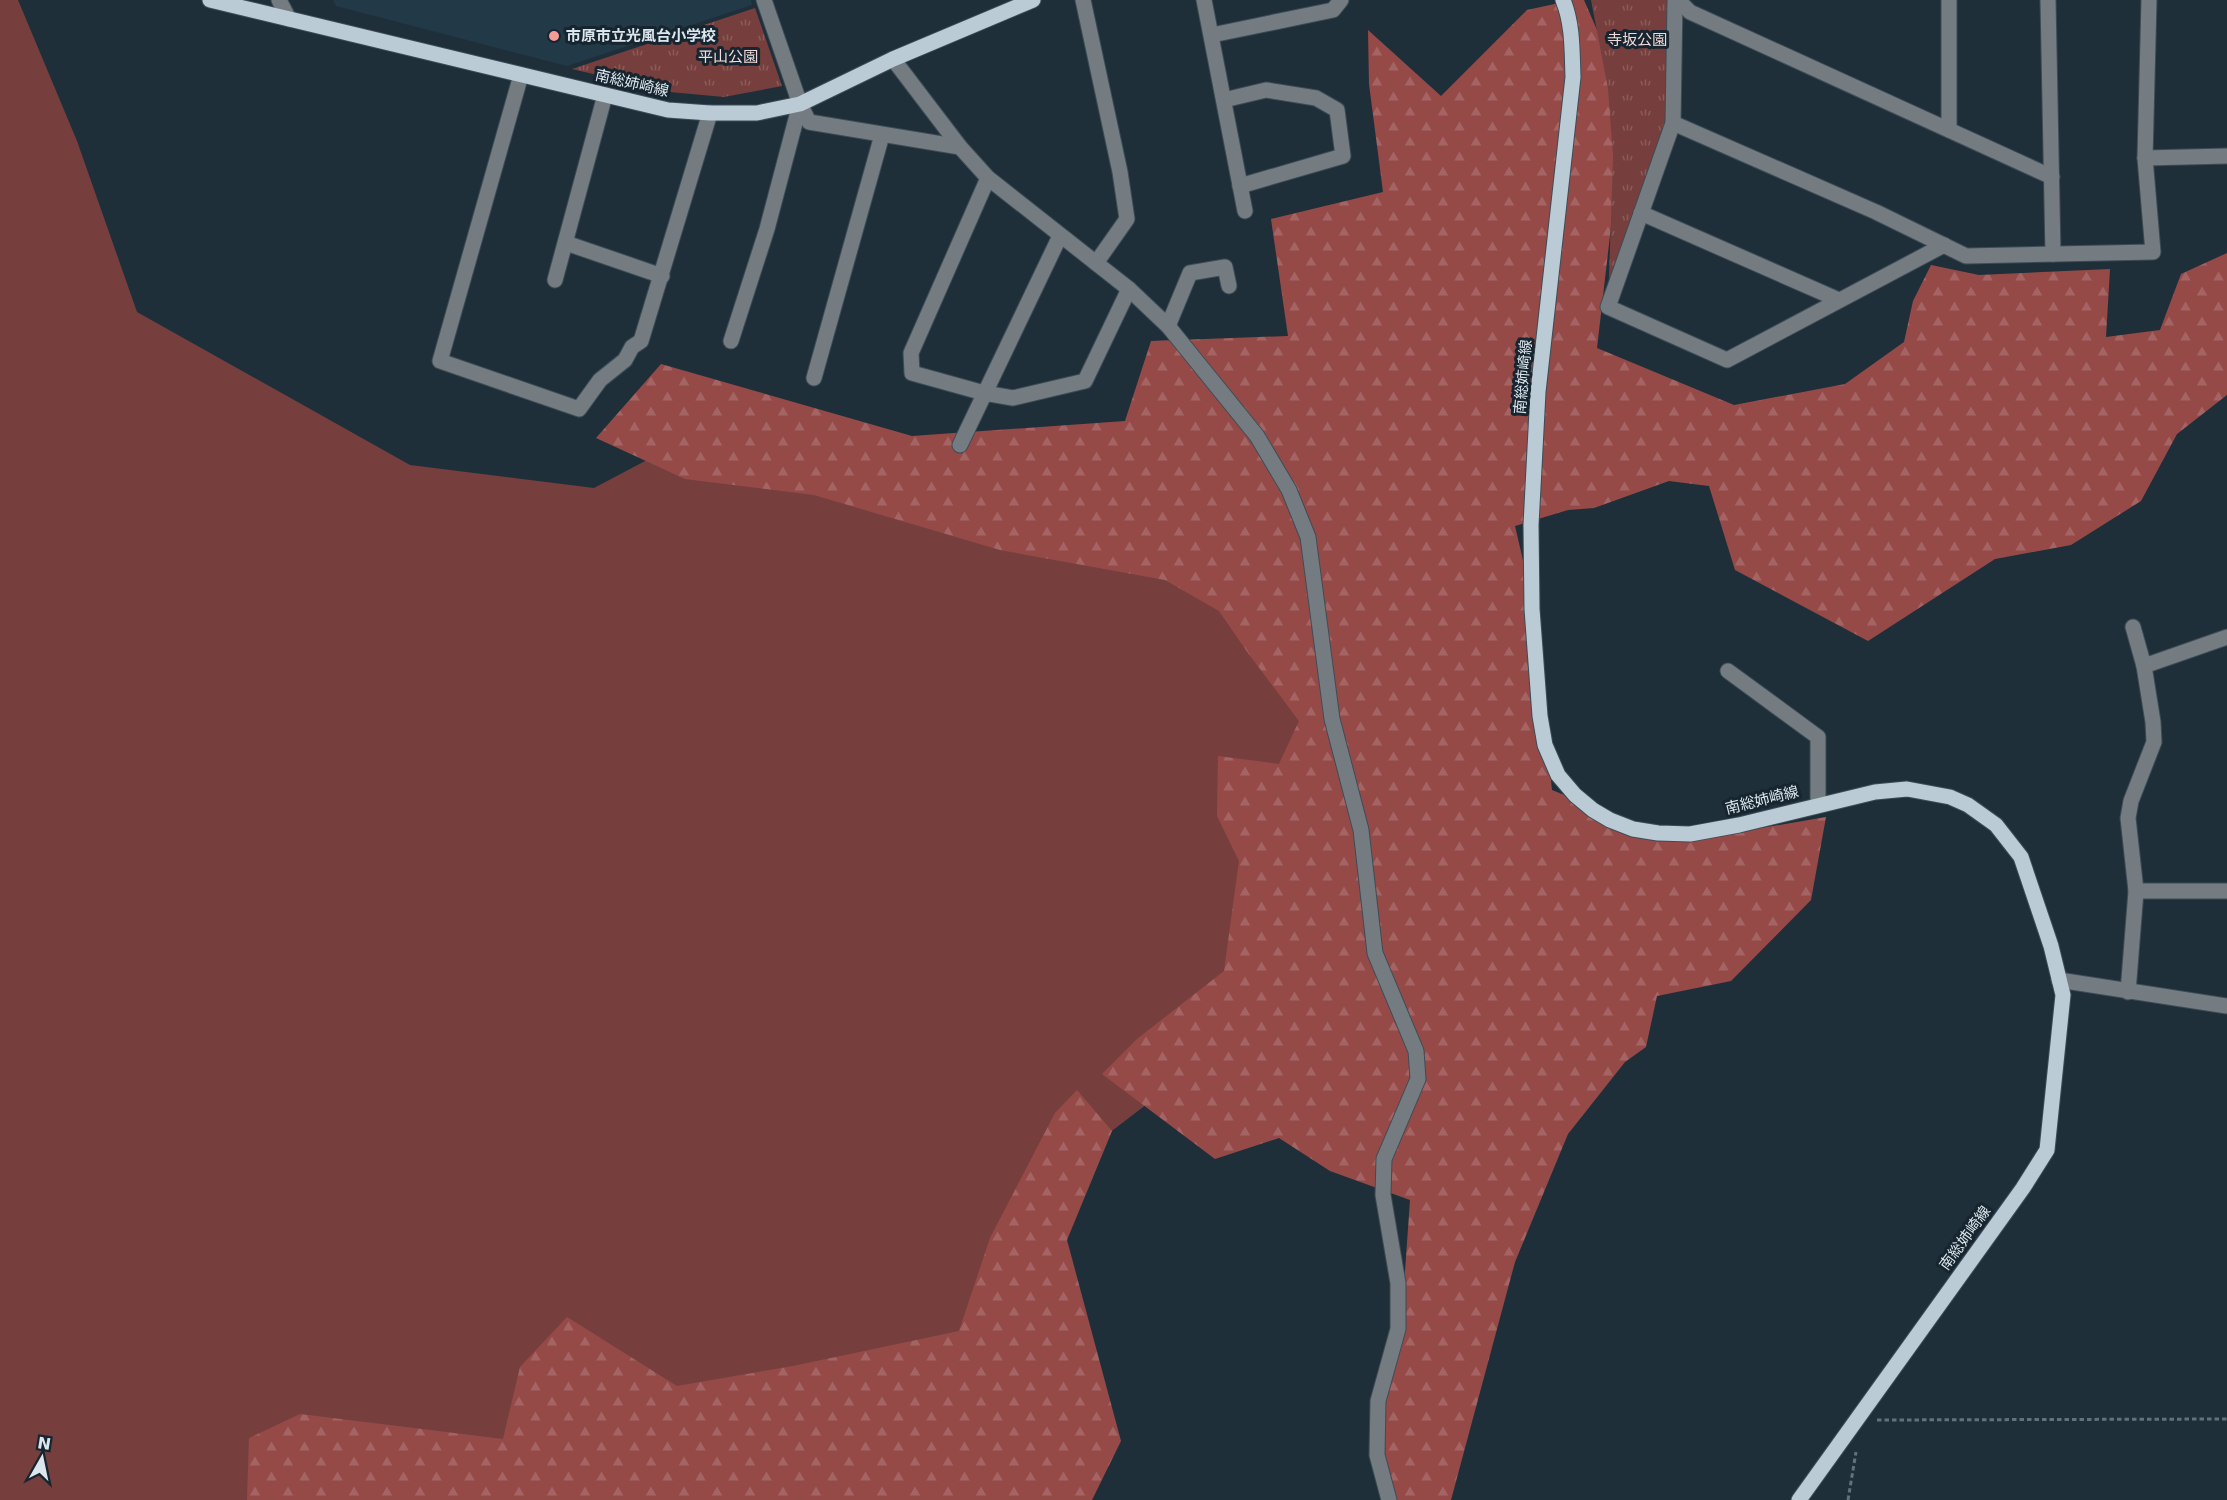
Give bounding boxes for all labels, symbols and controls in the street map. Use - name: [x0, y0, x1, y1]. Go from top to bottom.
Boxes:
- place label: 市原市立光風台小学校: [566, 27, 716, 45]
- marker: 市原市立光風台小学校: [547, 29, 561, 43]
- park label: 寺坂公園: [1607, 31, 1667, 49]
- park label: 平山公園: [698, 48, 758, 66]
- street label: 南総姉崎線: [593, 66, 671, 100]
- street label: 南総姉崎線: [1511, 339, 1535, 415]
- street label: 南総姉崎線: [1723, 782, 1801, 818]
- street label: 南総姉崎線: [1936, 1202, 1994, 1274]
- north arrow: [12, 1428, 72, 1488]
- text: N: [36, 1433, 52, 1454]

